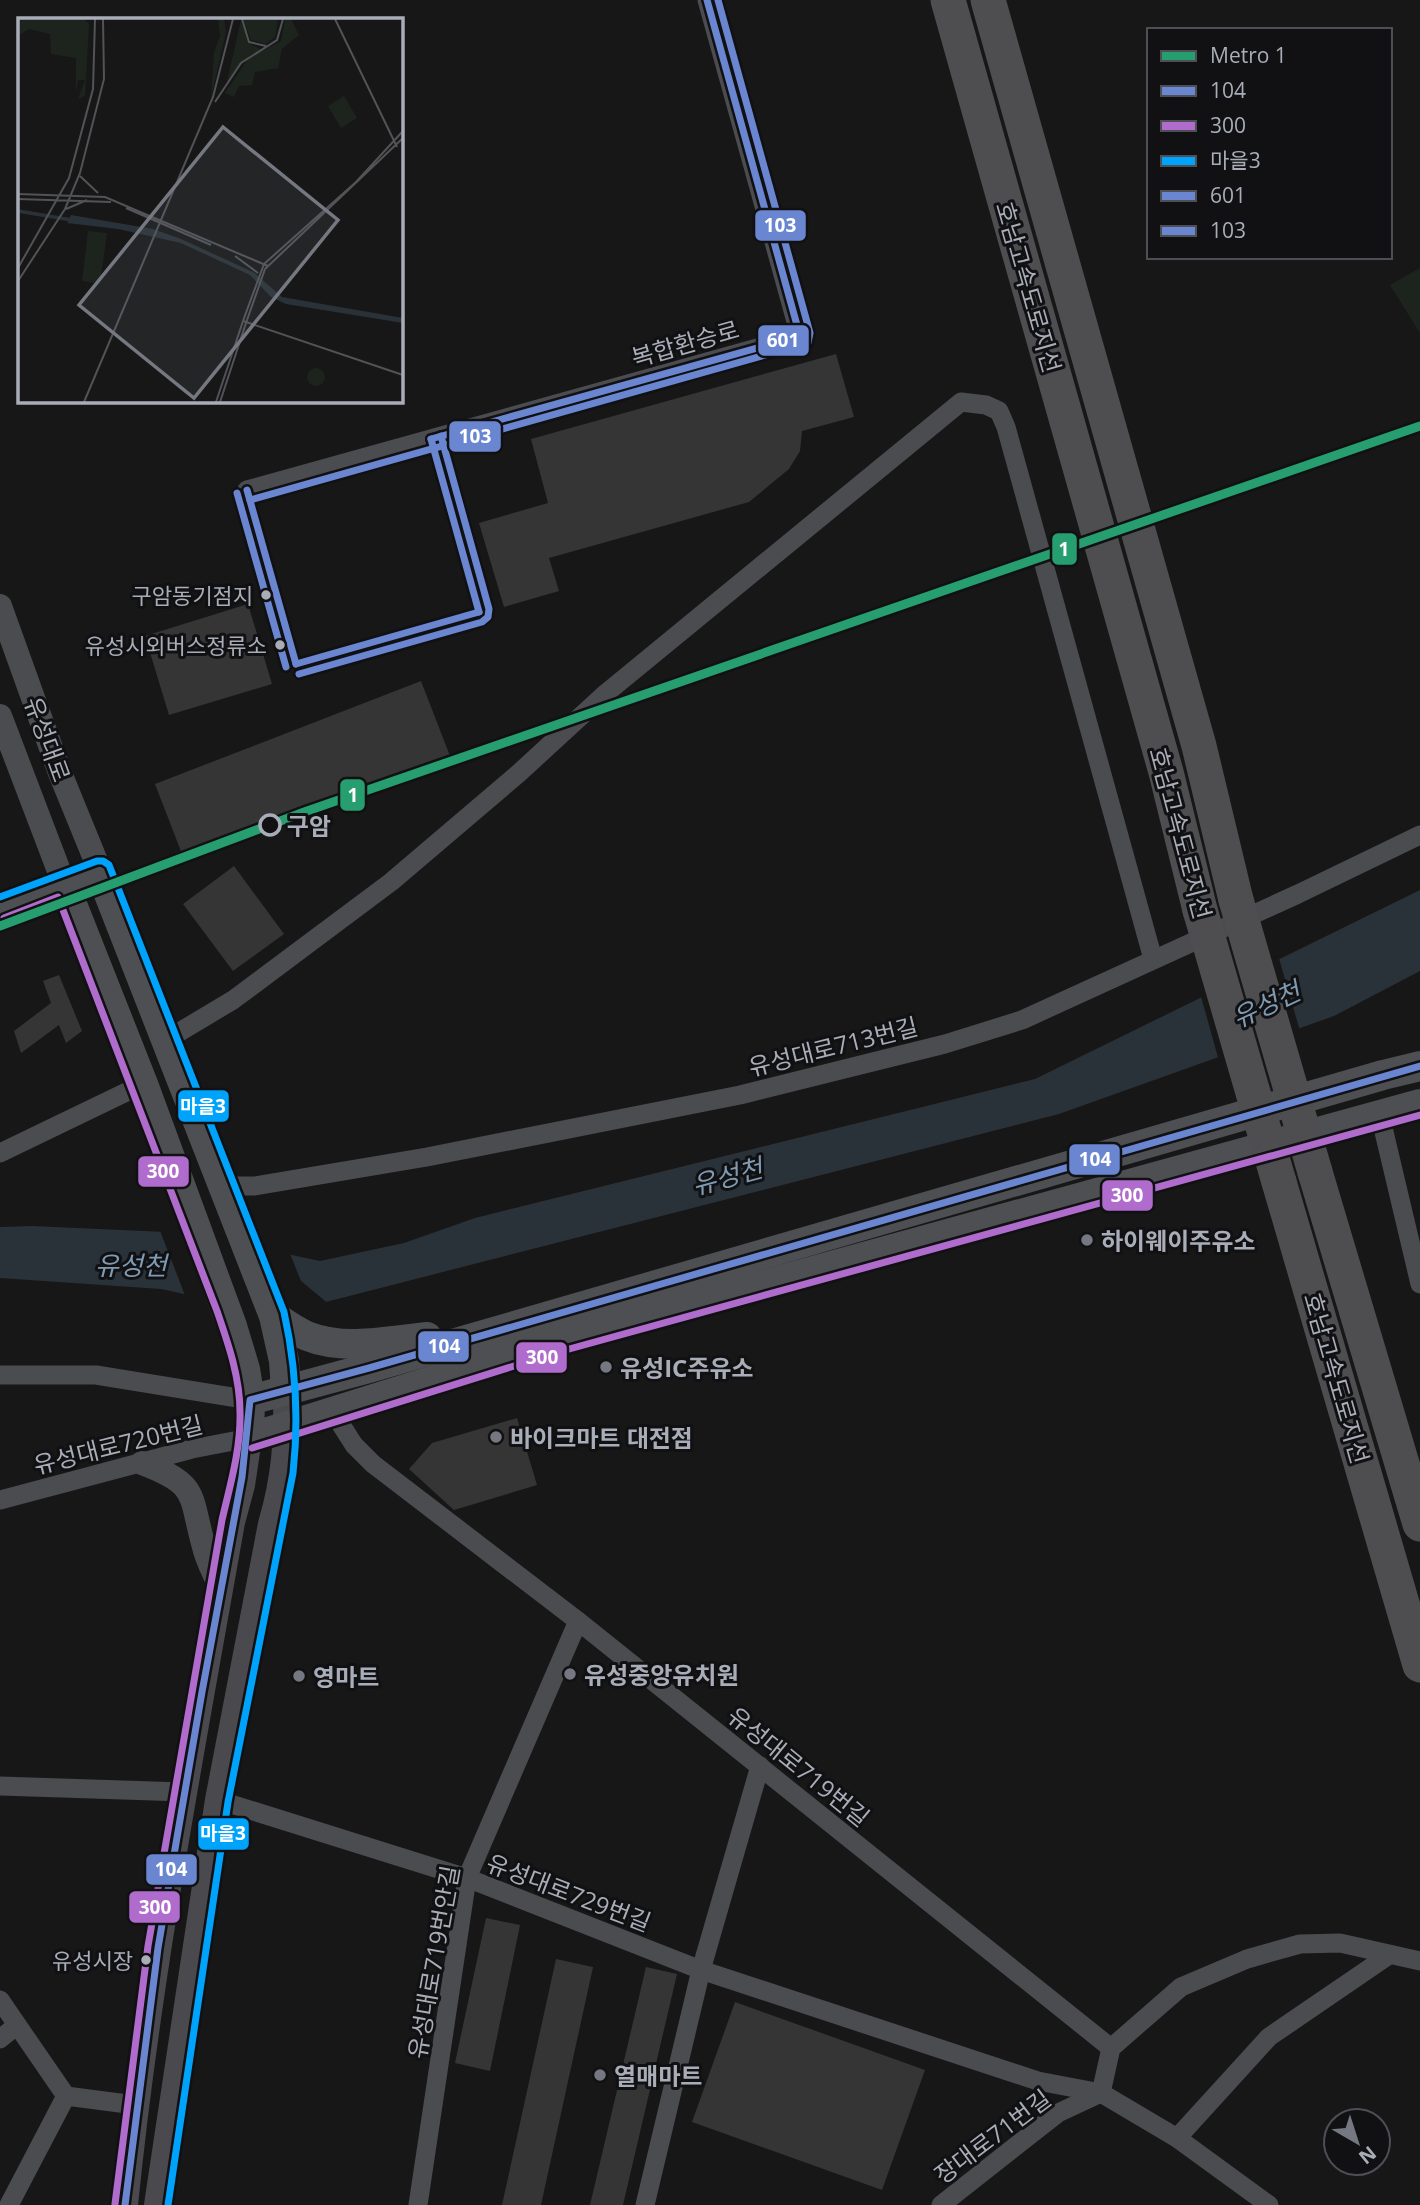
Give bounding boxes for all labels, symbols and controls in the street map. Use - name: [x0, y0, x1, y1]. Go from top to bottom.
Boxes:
- inset map: [18, 18, 402, 402]
- legend: [1147, 28, 1392, 259]
- text: Metro 1: [1210, 41, 1287, 69]
- text: 104: [1210, 76, 1246, 104]
- text: 300: [1210, 111, 1246, 139]
- text: 마을3: [1210, 146, 1261, 174]
- text: 601: [1210, 181, 1246, 209]
- street label: 호남고속도로지선: [989, 198, 1069, 376]
- line badge: 103: [754, 209, 807, 242]
- text: 103: [764, 212, 796, 238]
- text: 103: [1210, 216, 1246, 244]
- street label: 복합환승로: [627, 312, 743, 374]
- line badge: 601: [757, 324, 810, 357]
- text: 601: [767, 327, 799, 353]
- line badge: 103: [448, 420, 502, 453]
- text: 103: [459, 423, 491, 449]
- line badge: 1: [1051, 532, 1078, 566]
- text: 1: [1059, 536, 1069, 562]
- place label: 구암동기점지: [132, 580, 253, 610]
- marker: 구암동기점지: [259, 588, 273, 602]
- place label: 유성시외버스정류소: [85, 630, 267, 660]
- marker: 유성시외버스정류소: [273, 638, 287, 652]
- street label: 유성대로: [17, 692, 79, 786]
- street label: 호남고속도로지선: [1142, 743, 1220, 923]
- line badge: 1: [339, 778, 366, 812]
- text: 1: [348, 782, 358, 808]
- place label: 구암: [287, 809, 331, 842]
- marker: 구암: [259, 814, 281, 836]
- water label: 유성천: [1226, 971, 1309, 1035]
- street label: 유성대로713번길: [745, 1009, 921, 1083]
- line badge: 마을3: [177, 1089, 230, 1123]
- text: 마을3: [180, 1093, 226, 1119]
- line badge: 104: [1068, 1143, 1121, 1176]
- text: 104: [1079, 1146, 1111, 1172]
- water label: 유성천: [688, 1149, 769, 1203]
- line badge: 300: [137, 1155, 190, 1188]
- text: 300: [147, 1158, 179, 1184]
- line badge: 300: [1101, 1179, 1154, 1212]
- text: 300: [1111, 1182, 1143, 1208]
- place label: 하이웨이주유소: [1101, 1224, 1256, 1257]
- marker: 하이웨이주유소: [1079, 1232, 1095, 1248]
- water label: 유성천: [95, 1247, 170, 1283]
- street label: 호남고속도로지선: [1297, 1289, 1377, 1467]
- line badge: 104: [417, 1330, 470, 1363]
- text: 104: [428, 1333, 460, 1359]
- line badge: 300: [515, 1341, 568, 1374]
- text: 300: [526, 1344, 558, 1370]
- place label: 유성IC주유소: [620, 1351, 754, 1384]
- marker: 유성IC주유소: [598, 1359, 614, 1375]
- street label: 유성대로720번길: [30, 1407, 206, 1481]
- place label: 바이크마트 대전점: [510, 1421, 693, 1454]
- marker: 바이크마트 대전점: [488, 1429, 504, 1445]
- place label: 유성중앙유치원: [584, 1658, 739, 1691]
- place label: 영마트: [313, 1660, 379, 1693]
- marker: 유성중앙유치원: [562, 1666, 578, 1682]
- marker: 영마트: [291, 1668, 307, 1684]
- street label: 유성대로719번길: [721, 1699, 877, 1833]
- line badge: 마을3: [197, 1817, 250, 1851]
- text: 마을3: [200, 1820, 246, 1846]
- street label: 유성대로729번길: [482, 1845, 656, 1939]
- line badge: 104: [145, 1853, 198, 1886]
- text: 104: [155, 1856, 187, 1882]
- street label: 유성대로719번안길: [400, 1863, 466, 2061]
- line badge: 300: [128, 1890, 181, 1924]
- text: 300: [139, 1894, 171, 1920]
- place label: 유성시장: [52, 1945, 133, 1975]
- marker: 유성시장: [139, 1953, 153, 1967]
- place label: 열매마트: [614, 2059, 702, 2092]
- marker: 열매마트: [592, 2067, 608, 2083]
- street label: 장대로71번길: [927, 2081, 1057, 2191]
- north arrow: [1322, 2107, 1392, 2177]
- text: N: [1354, 2140, 1382, 2170]

